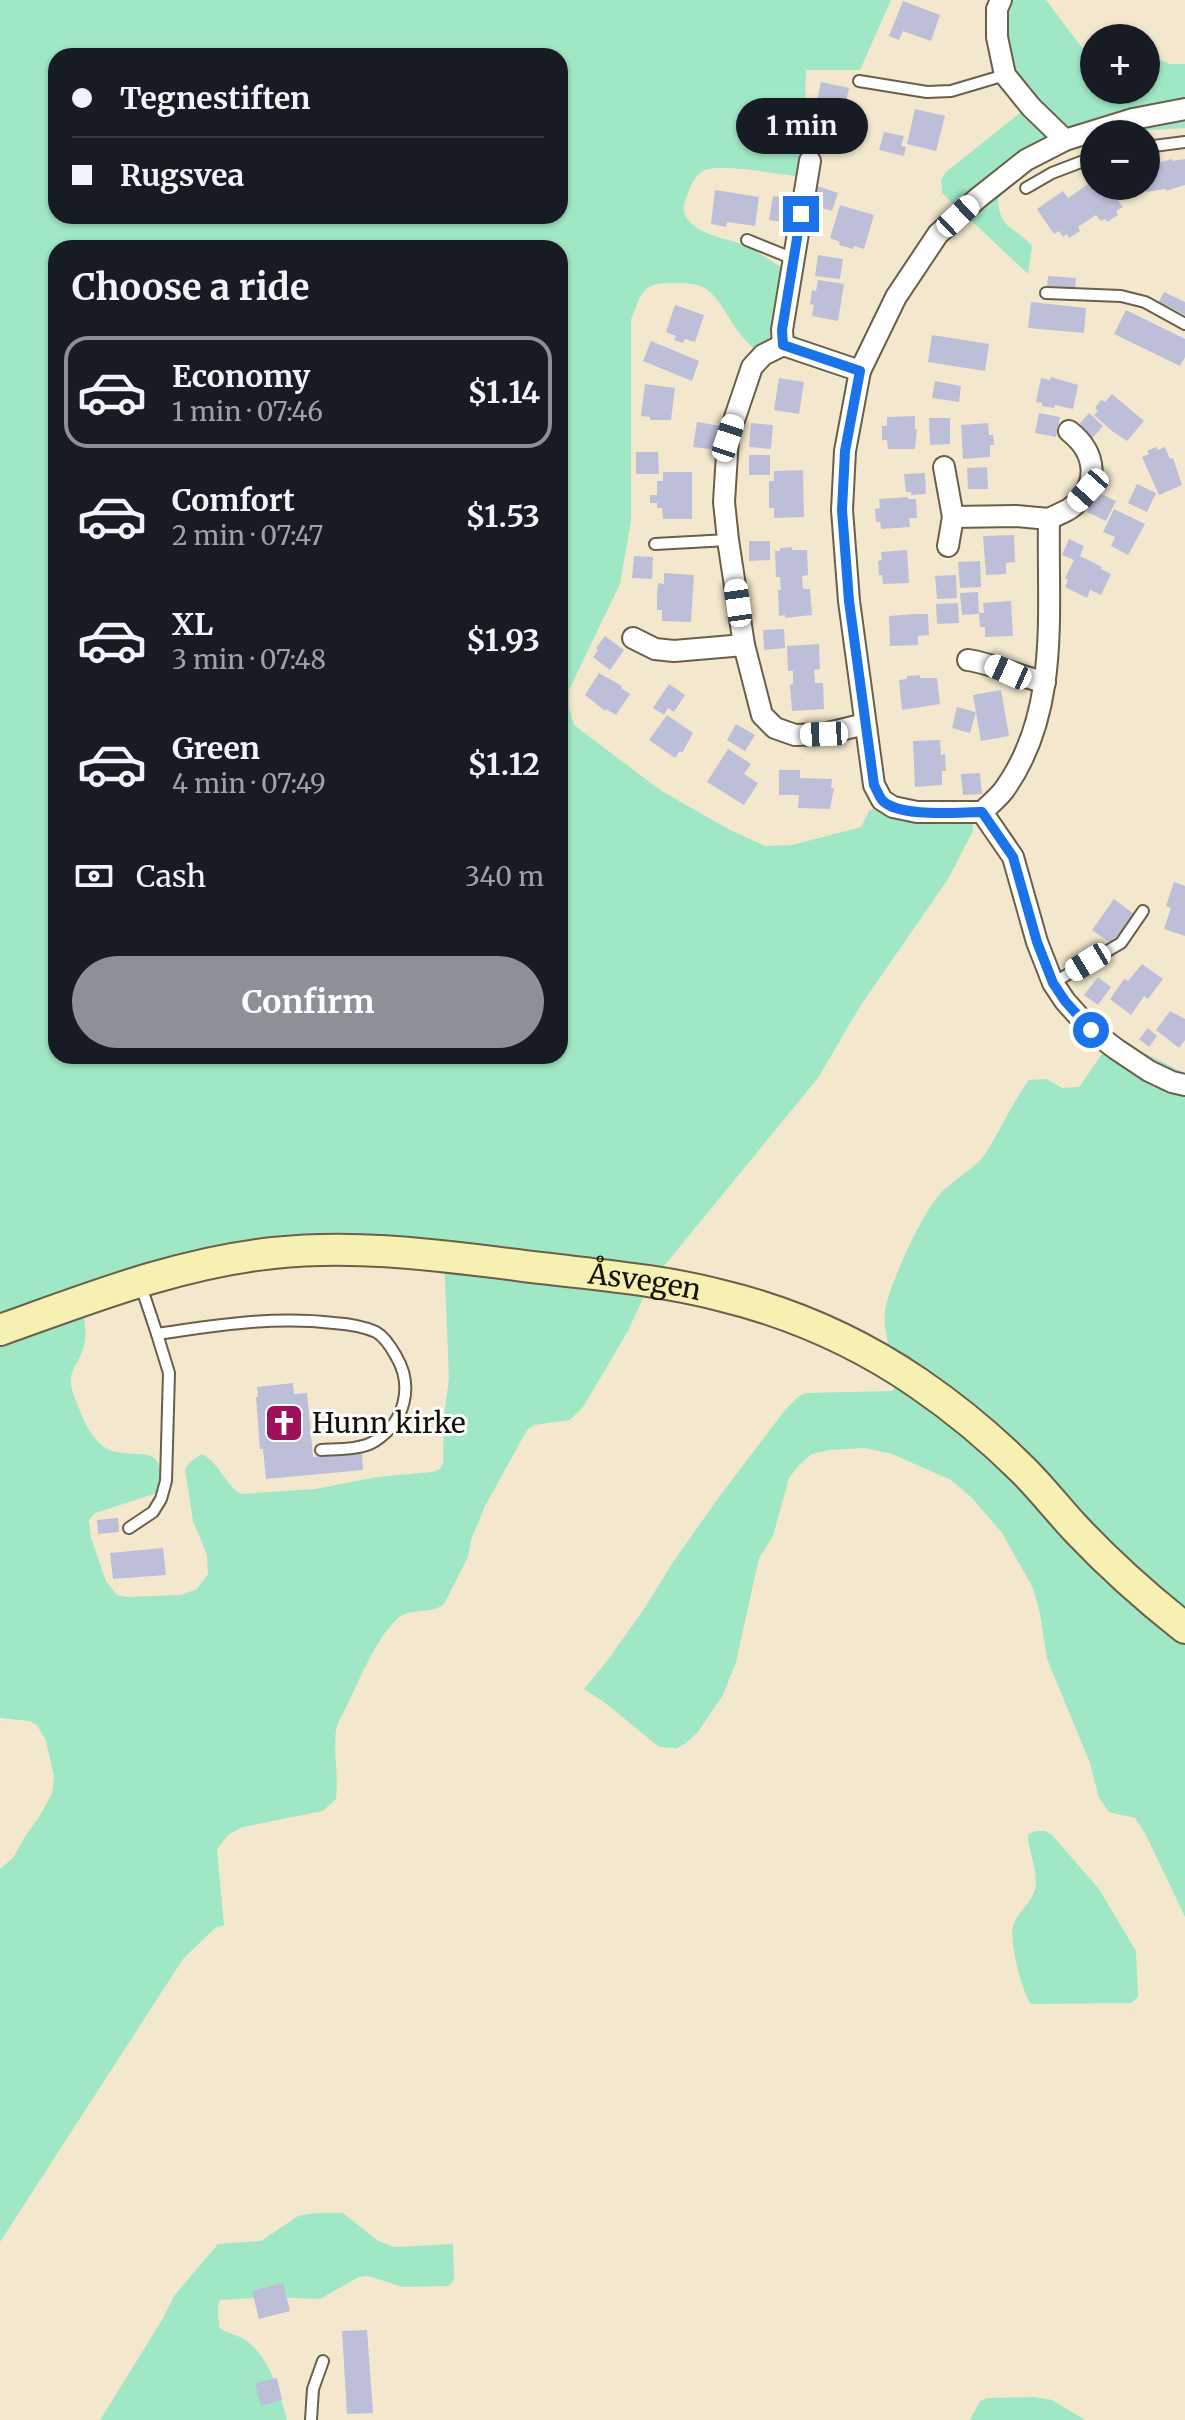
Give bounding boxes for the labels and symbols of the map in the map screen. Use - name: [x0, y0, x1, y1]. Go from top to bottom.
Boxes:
- callout: 1 min: [735, 98, 867, 154]
- car: [932, 191, 984, 241]
- route end: [783, 196, 819, 232]
- car: [709, 411, 747, 465]
- car: [1063, 464, 1113, 516]
- car: [723, 578, 753, 628]
- car: [981, 651, 1035, 693]
- car: [800, 721, 848, 747]
- car: [1061, 939, 1115, 985]
- route start: [1073, 1012, 1109, 1048]
- street label: Åsvegen: [585, 1253, 704, 1308]
- church icon: Hunn kirke: [263, 1402, 305, 1444]
- place label: Hunn kirke: [312, 1405, 466, 1441]

